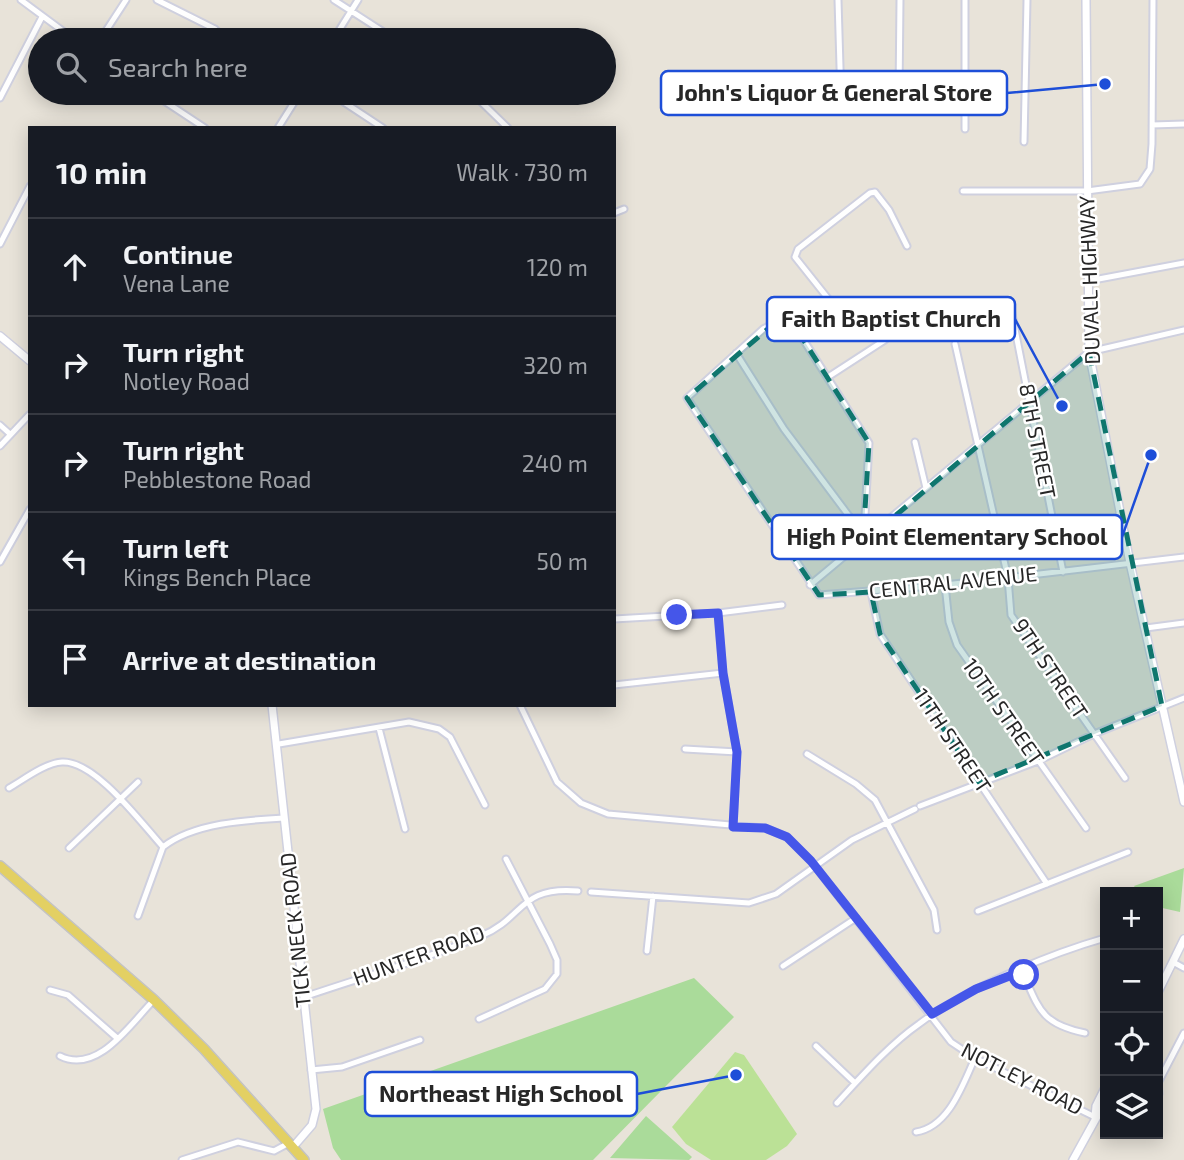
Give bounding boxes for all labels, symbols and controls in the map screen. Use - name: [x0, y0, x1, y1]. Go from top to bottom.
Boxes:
- search box: [28, 28, 616, 105]
- icon: search: [52, 48, 90, 86]
- text: Search here: [108, 51, 248, 82]
- callout: John's Liquor & General Store: [661, 71, 1007, 115]
- text: John's Liquor & General Store: [676, 78, 992, 106]
- text: 10 min: [56, 154, 147, 190]
- text: Walk · 730 m: [456, 158, 588, 186]
- street label: DUVALL HIGHWAY: [1073, 195, 1104, 365]
- text: Continue: [123, 238, 233, 269]
- icon: ahead: [56, 248, 94, 286]
- text: 120 m: [527, 253, 588, 281]
- text: Vena Lane: [123, 269, 230, 297]
- callout: Faith Baptist Church: [767, 297, 1015, 341]
- text: Faith Baptist Church: [781, 304, 1001, 332]
- text: Turn right: [123, 336, 244, 367]
- icon: right: [56, 346, 94, 384]
- text: 320 m: [523, 351, 588, 379]
- text: Notley Road: [123, 367, 250, 395]
- street label: 8TH STREET: [1015, 381, 1062, 500]
- text: Turn right: [123, 434, 244, 465]
- icon: right: [56, 444, 94, 482]
- text: 240 m: [522, 449, 588, 477]
- text: Pebblestone Road: [123, 465, 312, 493]
- callout: High Point Elementary School: [772, 515, 1122, 559]
- text: High Point Elementary School: [786, 522, 1108, 550]
- text: Turn left: [123, 532, 229, 563]
- icon: left: [56, 542, 94, 580]
- text: 50 m: [537, 547, 588, 575]
- street label: CENTRAL AVENUE: [868, 560, 1038, 603]
- text: Kings Bench Place: [123, 563, 311, 591]
- route end: [661, 599, 692, 630]
- street label: 9TH STREET: [1009, 613, 1094, 723]
- icon: arrive: [56, 640, 94, 678]
- text: Arrive at destination: [123, 644, 376, 675]
- street label: 10TH STREET: [958, 653, 1050, 769]
- street label: 11TH STREET: [909, 683, 997, 797]
- street label: TICK NECK ROAD: [274, 851, 315, 1009]
- map controls: [1100, 887, 1163, 1139]
- button: +: [1100, 887, 1163, 950]
- street label: HUNTER ROAD: [349, 919, 488, 990]
- button: −: [1100, 950, 1163, 1013]
- route start: [1008, 959, 1039, 990]
- button: locate: [1100, 1013, 1163, 1076]
- street label: NOTLEY ROAD: [958, 1036, 1088, 1119]
- callout: Northeast High School: [365, 1072, 637, 1116]
- button: layers: [1100, 1076, 1163, 1139]
- text: Northeast High School: [379, 1079, 623, 1107]

